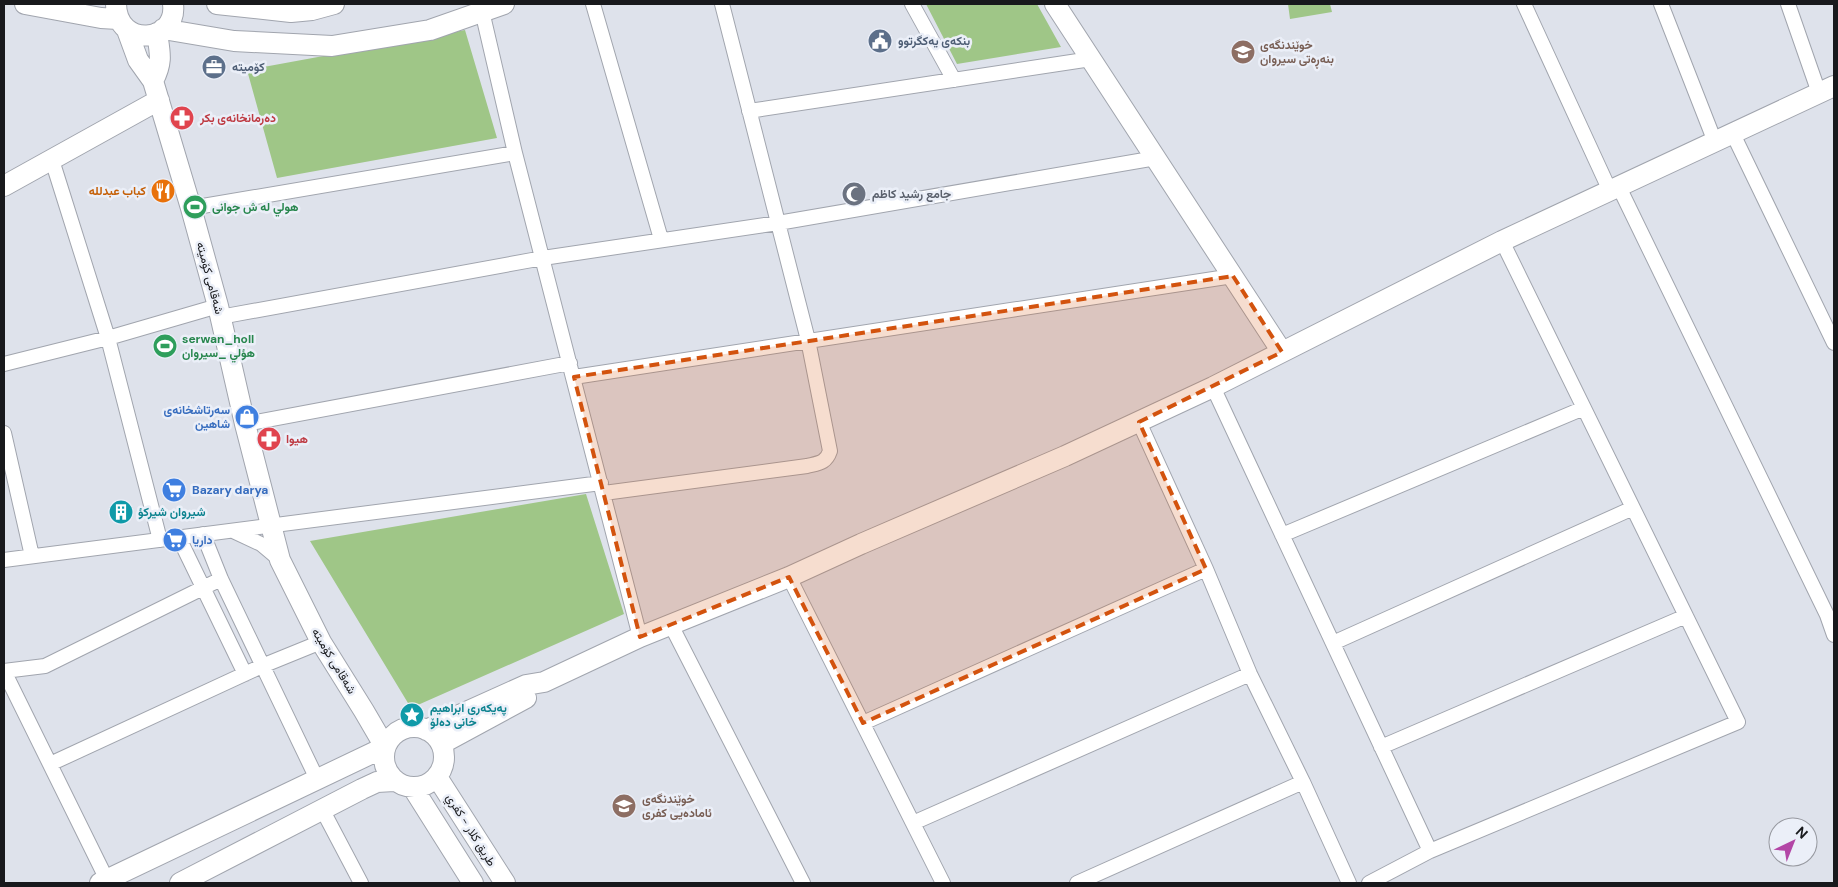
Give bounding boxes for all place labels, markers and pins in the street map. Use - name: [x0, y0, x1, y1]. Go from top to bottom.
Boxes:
- public building icon: بنکەی یەکگرتوو: [867, 28, 893, 54]
- place label: بنکەی یەکگرتوو: [898, 33, 971, 49]
- place label: خوێندنگەی بنەڕەتی سیروان: [1260, 37, 1334, 69]
- school or university icon: خوێندنگەی بنەڕەتی سیروان: [1230, 39, 1256, 65]
- office icon: کۆمیتە: [201, 54, 227, 80]
- place label: کۆمیتە: [232, 59, 265, 75]
- pharmacy icon: دەرمانخانەی بکر: [169, 105, 195, 131]
- place label: دەرمانخانەی بکر: [199, 110, 276, 126]
- restaurant icon: كباب عبدلله: [150, 178, 176, 204]
- mosque icon: جامع رشيد كاظم: [841, 181, 867, 207]
- place label: كباب عبدلله: [89, 183, 147, 199]
- place label: جامع رشيد كاظم: [872, 186, 951, 202]
- sports icon: هولي له ش جوانى: [182, 194, 208, 220]
- place label: هولي له ش جوانى: [212, 199, 298, 217]
- place label: serwan_holl هؤلي _سيروان: [182, 331, 255, 363]
- sports icon: serwan_holl هؤلي _سيروان: [152, 333, 178, 359]
- place label: سەرتاشخانەی شاهین: [163, 402, 230, 432]
- shop icon: سەرتاشخانەی شاهین: [234, 404, 260, 430]
- pharmacy icon: هیوا: [256, 426, 282, 452]
- place label: هیوا: [286, 431, 308, 447]
- supermarket icon: Bazary darya: [161, 477, 187, 503]
- place label: Bazary darya: [192, 482, 268, 498]
- building icon: شيروان شيركؤ: [108, 499, 134, 525]
- place label: شيروان شيركؤ: [138, 504, 206, 520]
- supermarket icon: داريا: [162, 527, 188, 553]
- place label: داريا: [192, 532, 213, 548]
- place label: پەیکەری ابراهیم خانی دەلۆ: [430, 700, 507, 730]
- place icon: پەیکەری ابراهیم خانی دەلۆ: [399, 702, 425, 728]
- place label: خوێندنگەی ئامادەیی کفری: [642, 791, 712, 821]
- school or university icon: خوێندنگەی ئامادەیی کفری: [611, 793, 637, 819]

